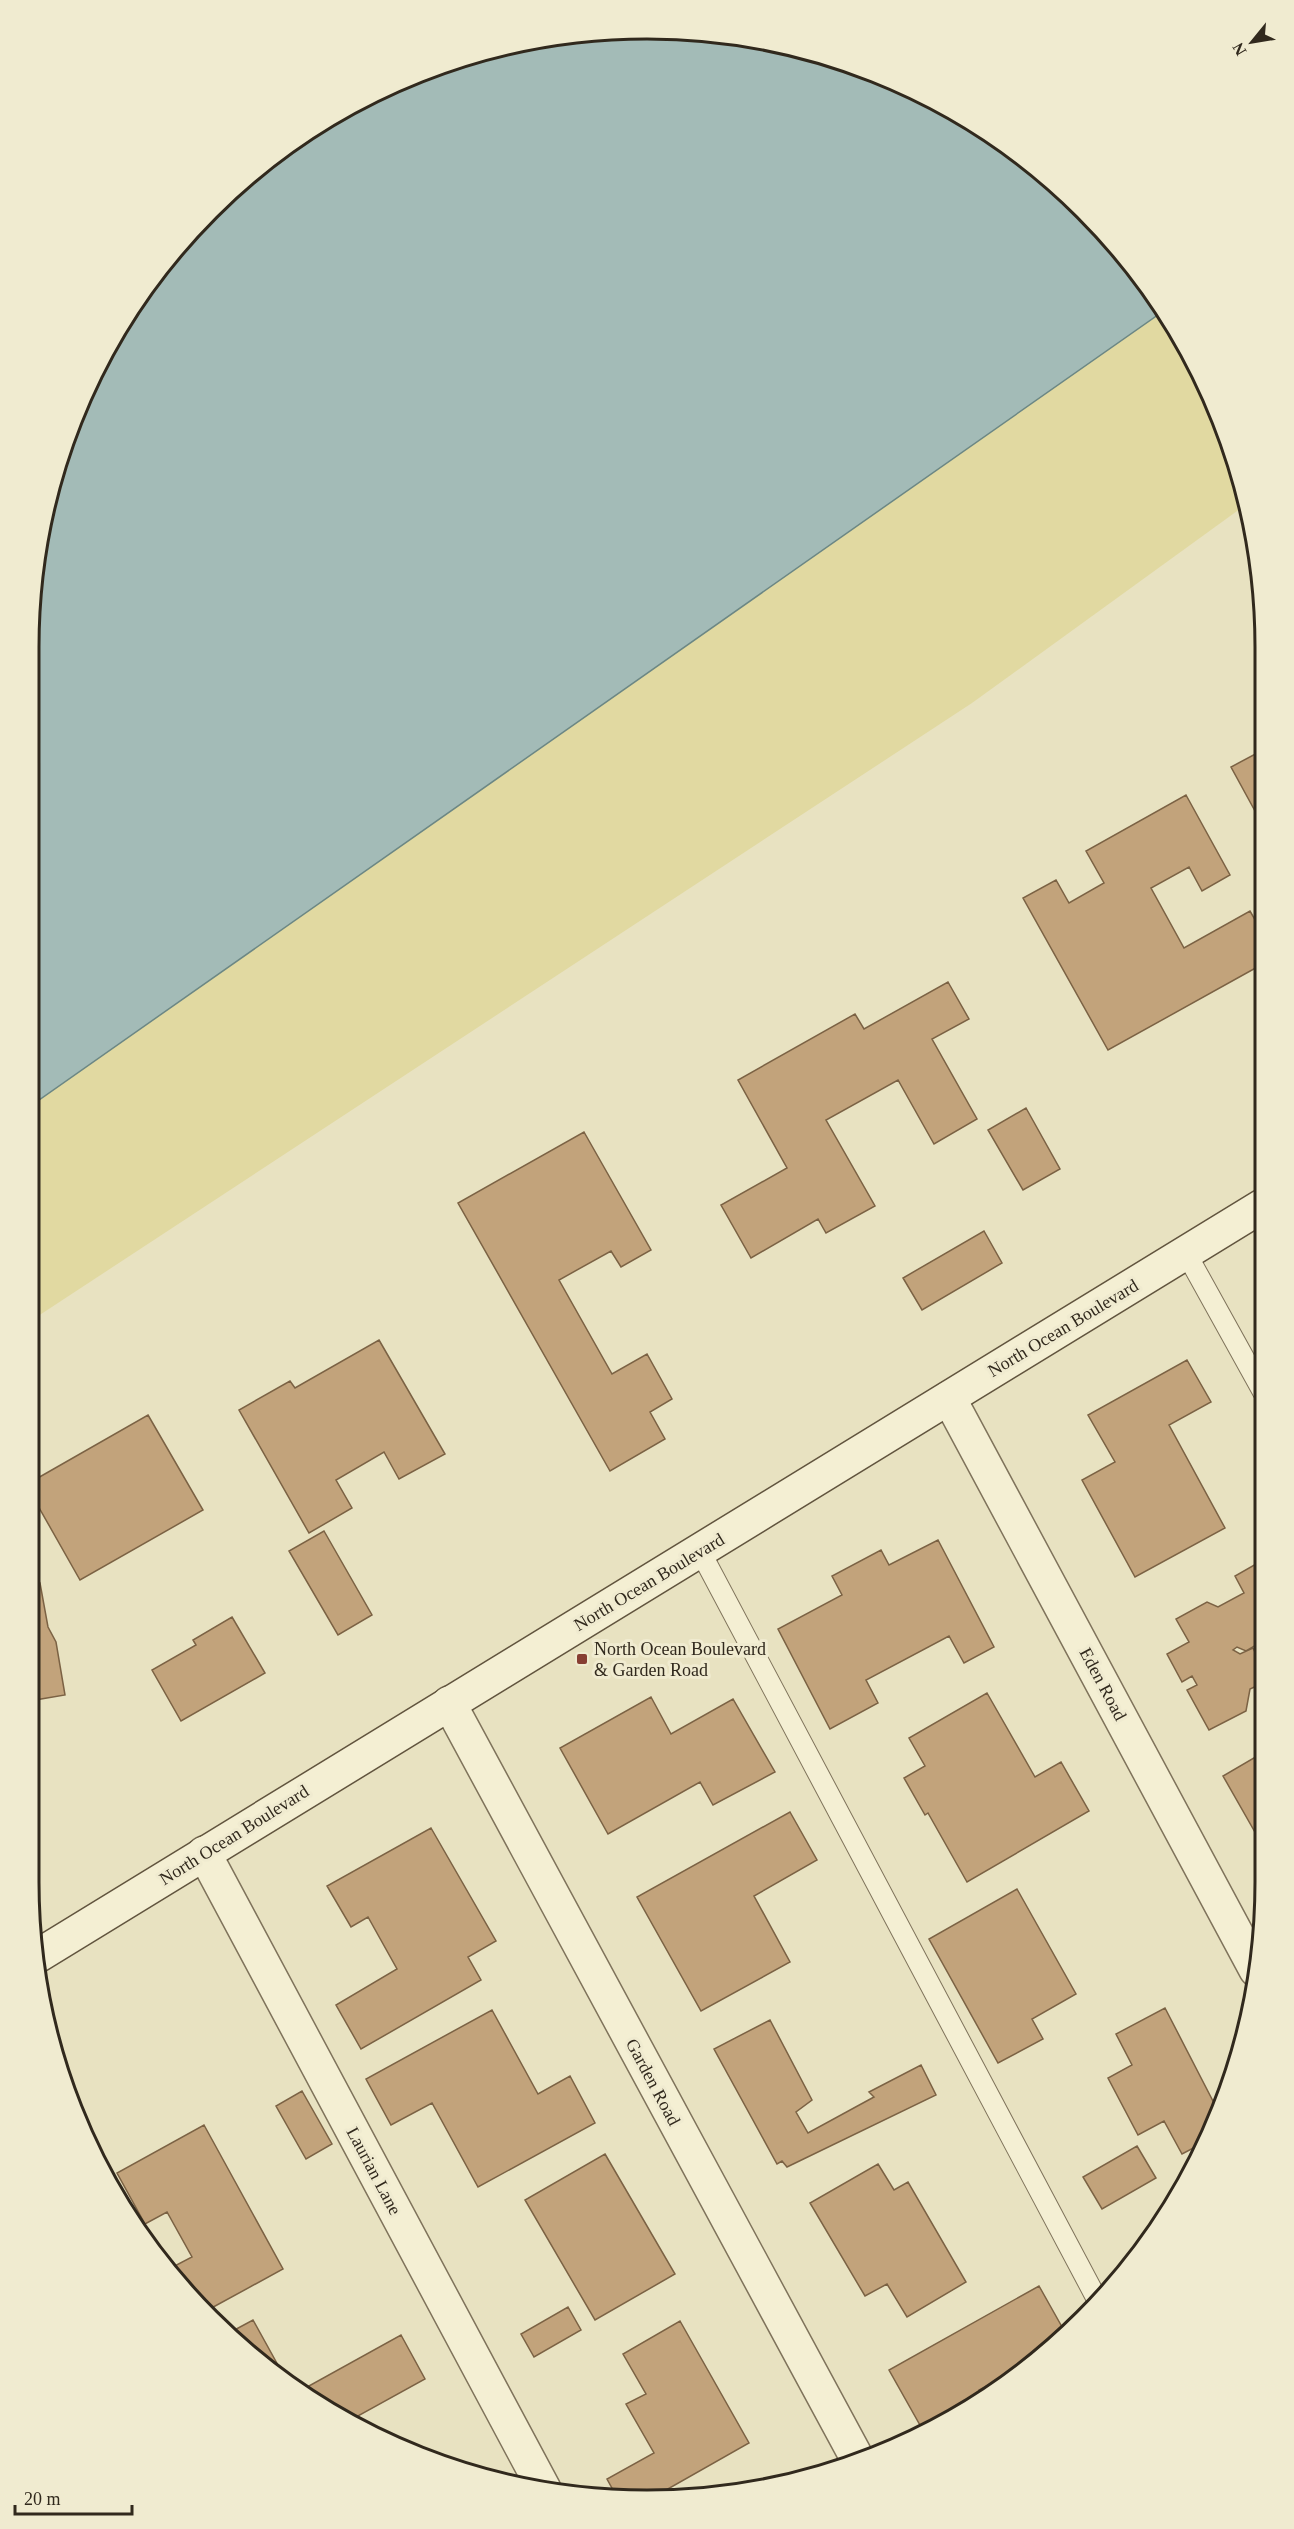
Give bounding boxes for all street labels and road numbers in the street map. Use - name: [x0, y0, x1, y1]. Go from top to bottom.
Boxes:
- street label: North Ocean Boulevard: [984, 1275, 1142, 1381]
- street label: North Ocean Boulevard: [570, 1529, 728, 1635]
- street label: Eden Road: [1076, 1644, 1130, 1724]
- street label: North Ocean Boulevard: [156, 1781, 312, 1889]
- street label: Garden Road: [622, 2035, 684, 2129]
- street label: Laurian Lane: [343, 2124, 405, 2218]

